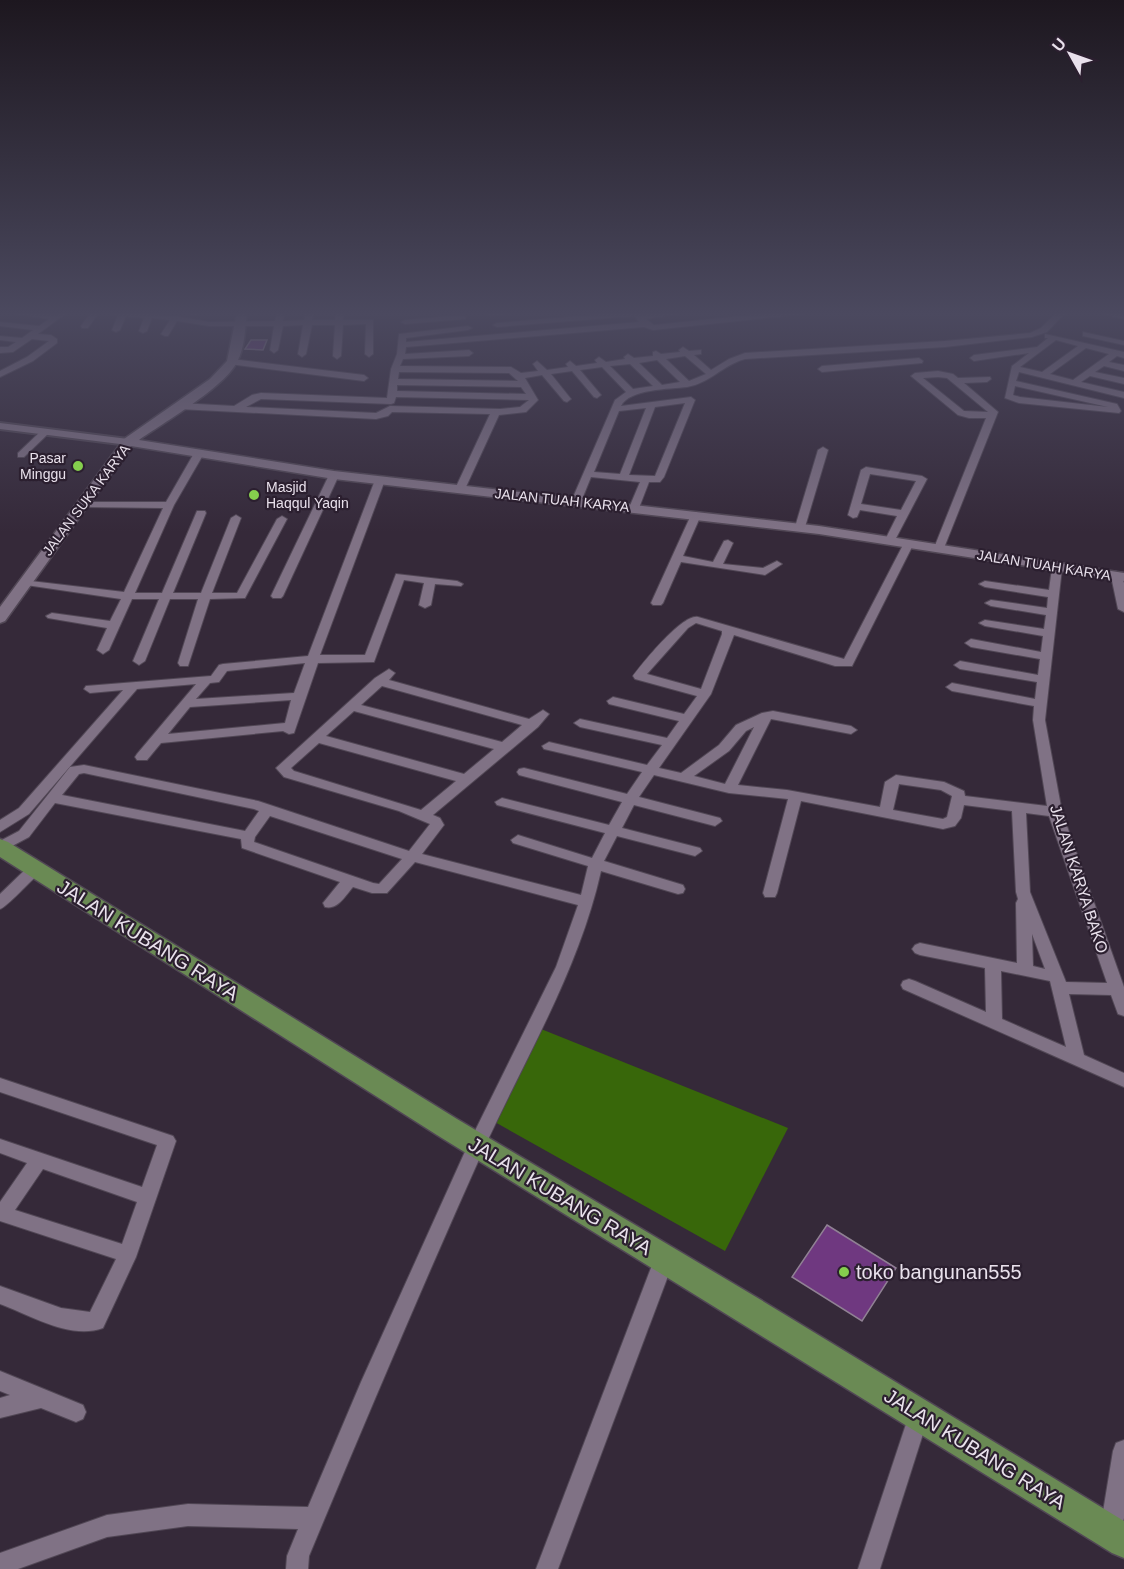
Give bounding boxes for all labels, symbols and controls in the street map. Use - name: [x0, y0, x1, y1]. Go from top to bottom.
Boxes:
- north arrow: [1040, 24, 1100, 84]
- text: U: [1049, 35, 1069, 55]
- street label: JALAN SUKA KARYA: [39, 441, 133, 559]
- place label: Pasar Minggu: [20, 450, 66, 482]
- marker: Pasar Minggu: [71, 459, 85, 473]
- place label: Masjid Haqqul Yaqin: [266, 479, 349, 511]
- street label: JALAN TUAH KARYA: [494, 485, 631, 515]
- marker: Masjid Haqqul Yaqin: [247, 488, 261, 502]
- street label: JALAN TUAH KARYA: [976, 547, 1113, 584]
- street label: JALAN KARYA BAKO: [1047, 803, 1111, 955]
- street label: JALAN KUBANG RAYA: [53, 875, 243, 1005]
- street label: JALAN KUBANG RAYA: [465, 1133, 656, 1260]
- place label: toko bangunan555: [856, 1261, 1022, 1283]
- marker: toko bangunan555: [837, 1265, 851, 1279]
- street label: JALAN KUBANG RAYA: [880, 1384, 1070, 1514]

